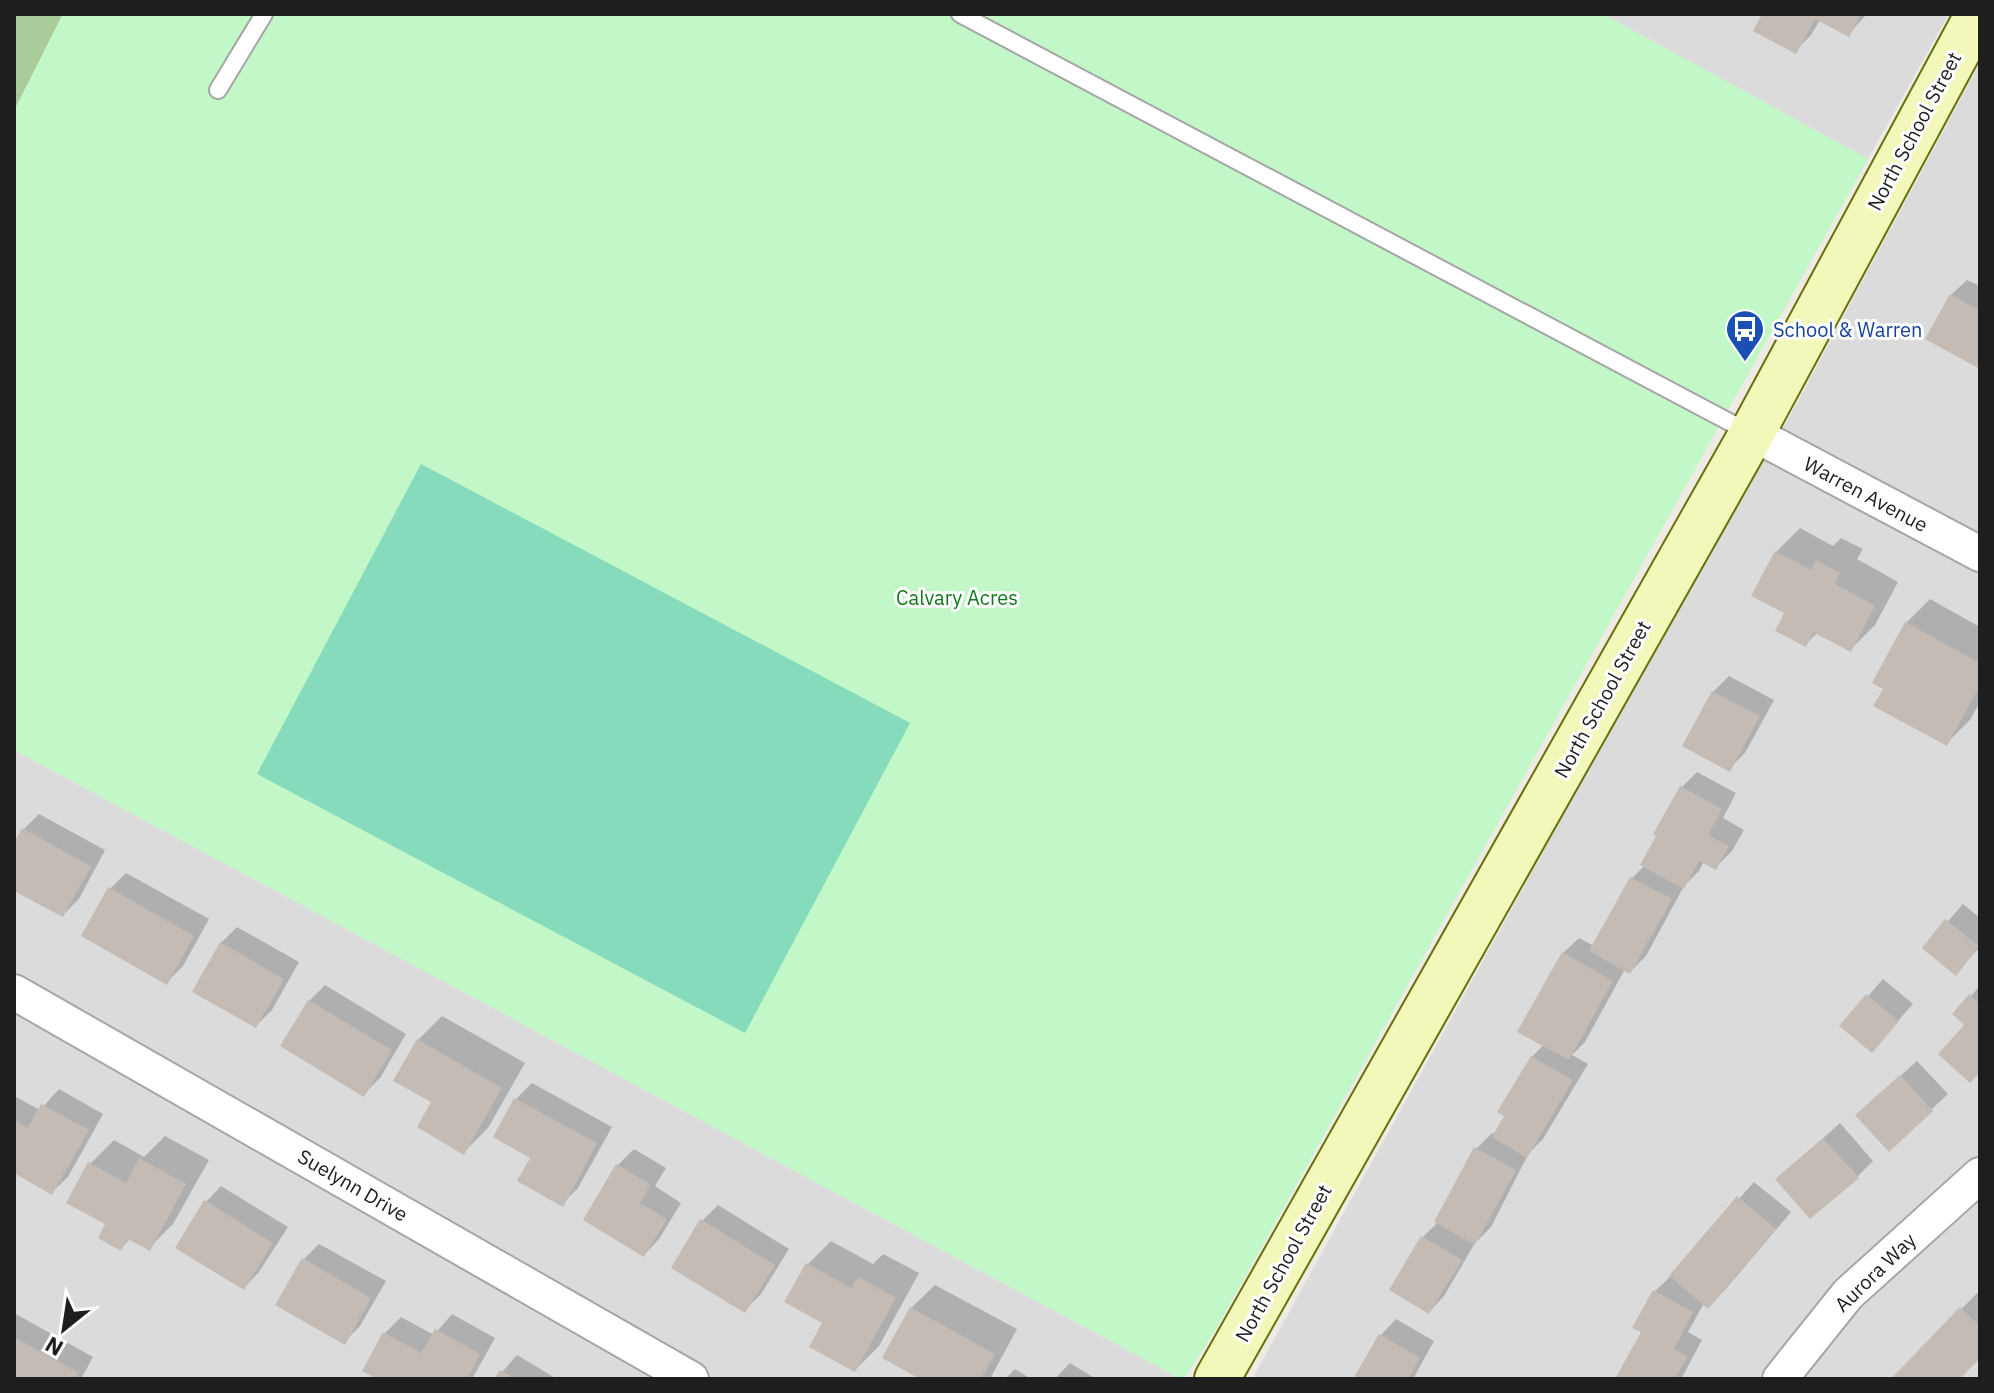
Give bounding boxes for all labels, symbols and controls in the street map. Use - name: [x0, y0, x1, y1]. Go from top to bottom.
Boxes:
- street label: North School Street: [1861, 47, 1967, 215]
- bus stop icon: School & Warren: [1724, 308, 1766, 363]
- place label: School & Warren: [1773, 316, 1922, 343]
- street label: Warren Avenue: [1799, 450, 1933, 538]
- park label: Calvary Acres: [896, 584, 1018, 611]
- street label: North School Street: [1547, 615, 1657, 783]
- street label: Suelynn Drive: [293, 1143, 413, 1227]
- street label: North School Street: [1228, 1179, 1338, 1347]
- street label: Aurora Way: [1828, 1226, 1922, 1318]
- north arrow: [24, 1289, 104, 1369]
- text: N: [40, 1330, 68, 1363]

